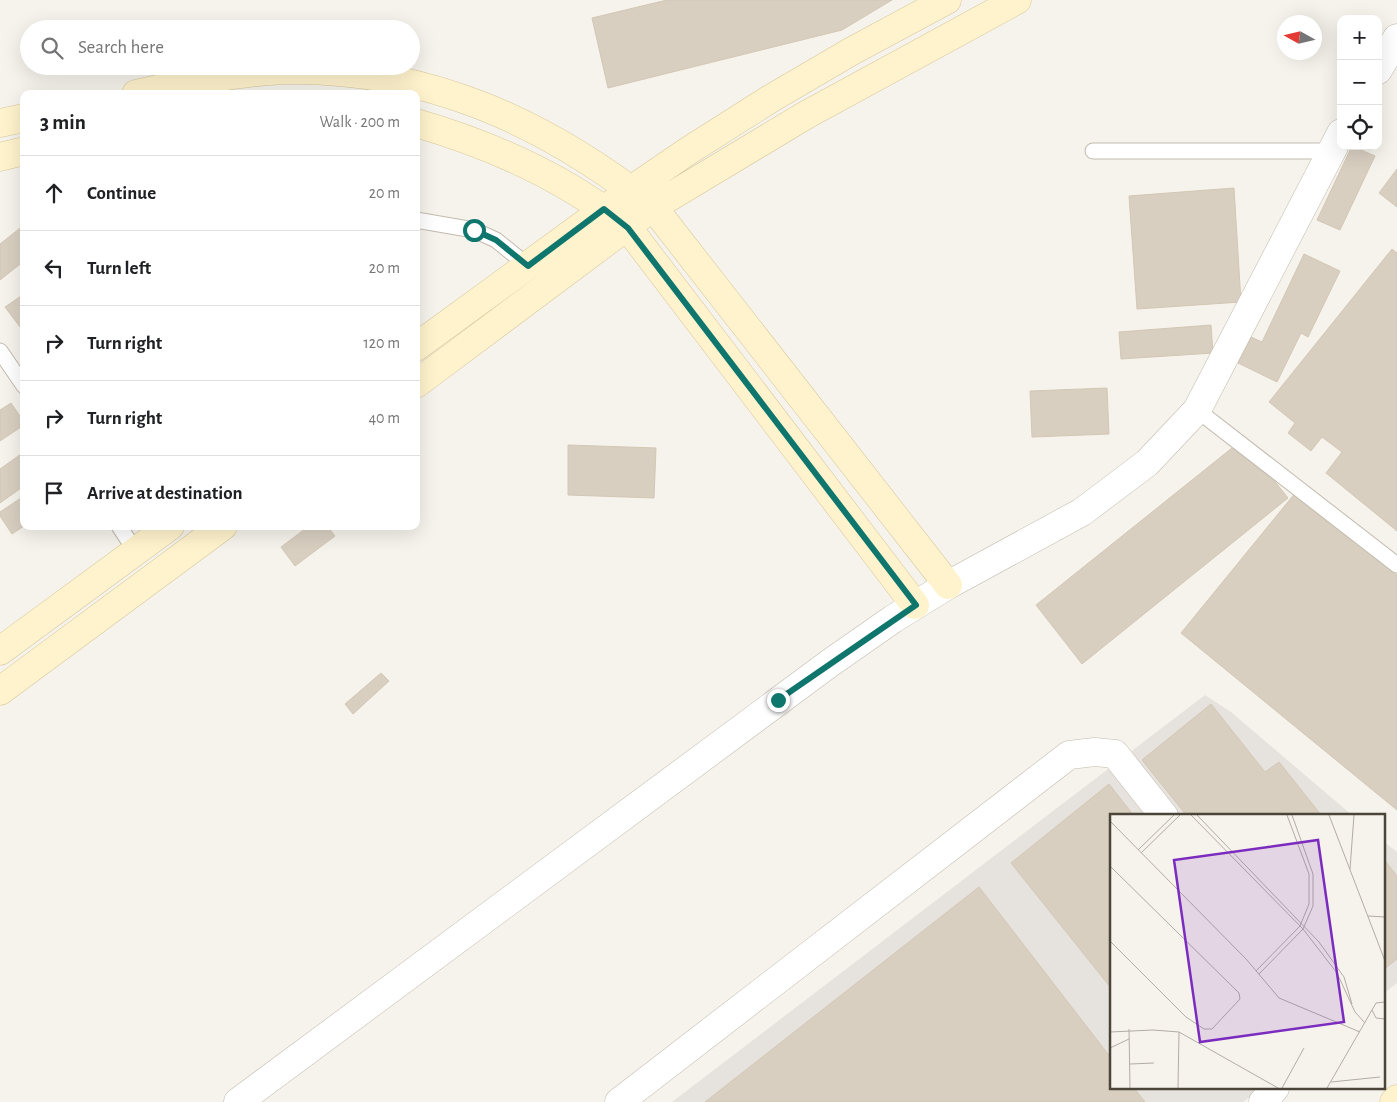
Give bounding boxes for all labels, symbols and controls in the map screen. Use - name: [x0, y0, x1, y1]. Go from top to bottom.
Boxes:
- north arrow: [1277, 15, 1322, 60]
- map controls: [1337, 15, 1382, 150]
- button: +: [1337, 15, 1382, 60]
- search box: [20, 20, 420, 75]
- icon: search: [38, 34, 66, 62]
- text: Search here: [78, 38, 164, 57]
- button: −: [1337, 60, 1382, 105]
- button: locate: [1337, 105, 1382, 150]
- text: 3 min: [40, 112, 86, 133]
- text: Walk · 200 m: [319, 114, 400, 130]
- icon: ahead: [40, 179, 68, 207]
- text: Continue: [87, 184, 156, 203]
- text: 20 m: [369, 185, 400, 201]
- route start: [463, 219, 486, 242]
- icon: left: [40, 254, 68, 282]
- text: Turn left: [87, 259, 151, 278]
- text: 20 m: [369, 260, 400, 276]
- icon: right: [40, 329, 68, 357]
- text: Turn right: [87, 334, 162, 353]
- text: 120 m: [363, 335, 400, 351]
- icon: right: [40, 404, 68, 432]
- text: Turn right: [87, 409, 162, 428]
- text: 40 m: [368, 410, 400, 426]
- icon: arrive: [40, 479, 68, 507]
- text: Arrive at destination: [87, 484, 243, 503]
- route end: [767, 689, 790, 712]
- inset map: [1110, 814, 1384, 1090]

